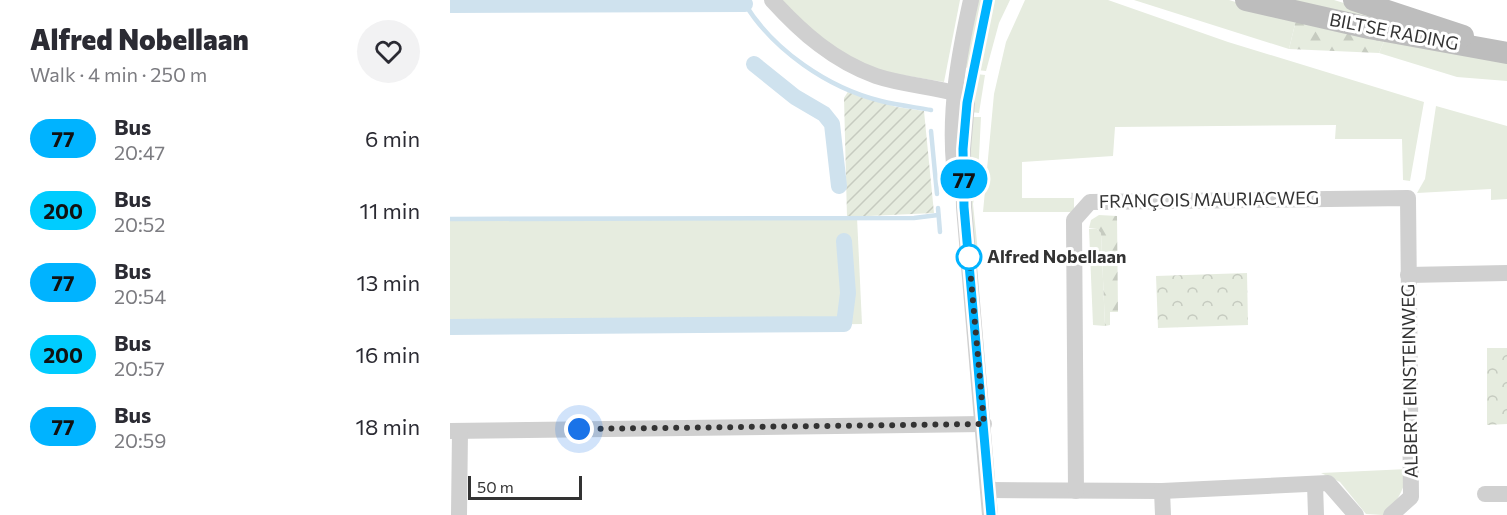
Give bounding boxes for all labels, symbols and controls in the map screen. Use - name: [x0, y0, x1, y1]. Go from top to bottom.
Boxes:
- street label: BILTSE RADING: [1328, 8, 1461, 54]
- button: heart: [357, 20, 420, 83]
- text: Alfred Nobellaan: [30, 22, 249, 56]
- text: Walk · 4 min · 250 m: [30, 62, 207, 86]
- text: Bus: [114, 113, 151, 140]
- text: 6 min: [365, 125, 420, 152]
- text: 77: [51, 126, 75, 151]
- text: 20:47: [114, 140, 165, 164]
- line badge: 77: [937, 160, 991, 198]
- text: 77: [952, 167, 976, 192]
- text: Bus: [114, 185, 151, 212]
- street label: FRANÇOIS MAURIACWEG: [1099, 186, 1319, 212]
- text: 11 min: [360, 197, 420, 224]
- text: 200: [43, 198, 83, 223]
- text: 20:52: [114, 212, 165, 236]
- marker: Alfred Nobellaan: [956, 244, 982, 270]
- place label: Alfred Nobellaan: [987, 245, 1126, 267]
- text: Bus: [114, 257, 151, 284]
- text: 13 min: [356, 269, 420, 296]
- text: 77: [51, 270, 75, 295]
- text: 20:54: [114, 284, 166, 308]
- street label: ALBERT EINSTEINWEG: [1396, 284, 1422, 478]
- text: Bus: [114, 329, 151, 356]
- text: 16 min: [356, 341, 420, 368]
- text: 200: [43, 342, 83, 367]
- text: 20:57: [114, 356, 165, 380]
- text: Bus: [114, 401, 151, 428]
- text: 18 min: [356, 413, 420, 440]
- text: 77: [51, 414, 75, 439]
- your location: [564, 414, 594, 444]
- text: 20:59: [114, 428, 166, 452]
- scale bar: [468, 473, 582, 500]
- text: 50 m: [477, 477, 514, 496]

